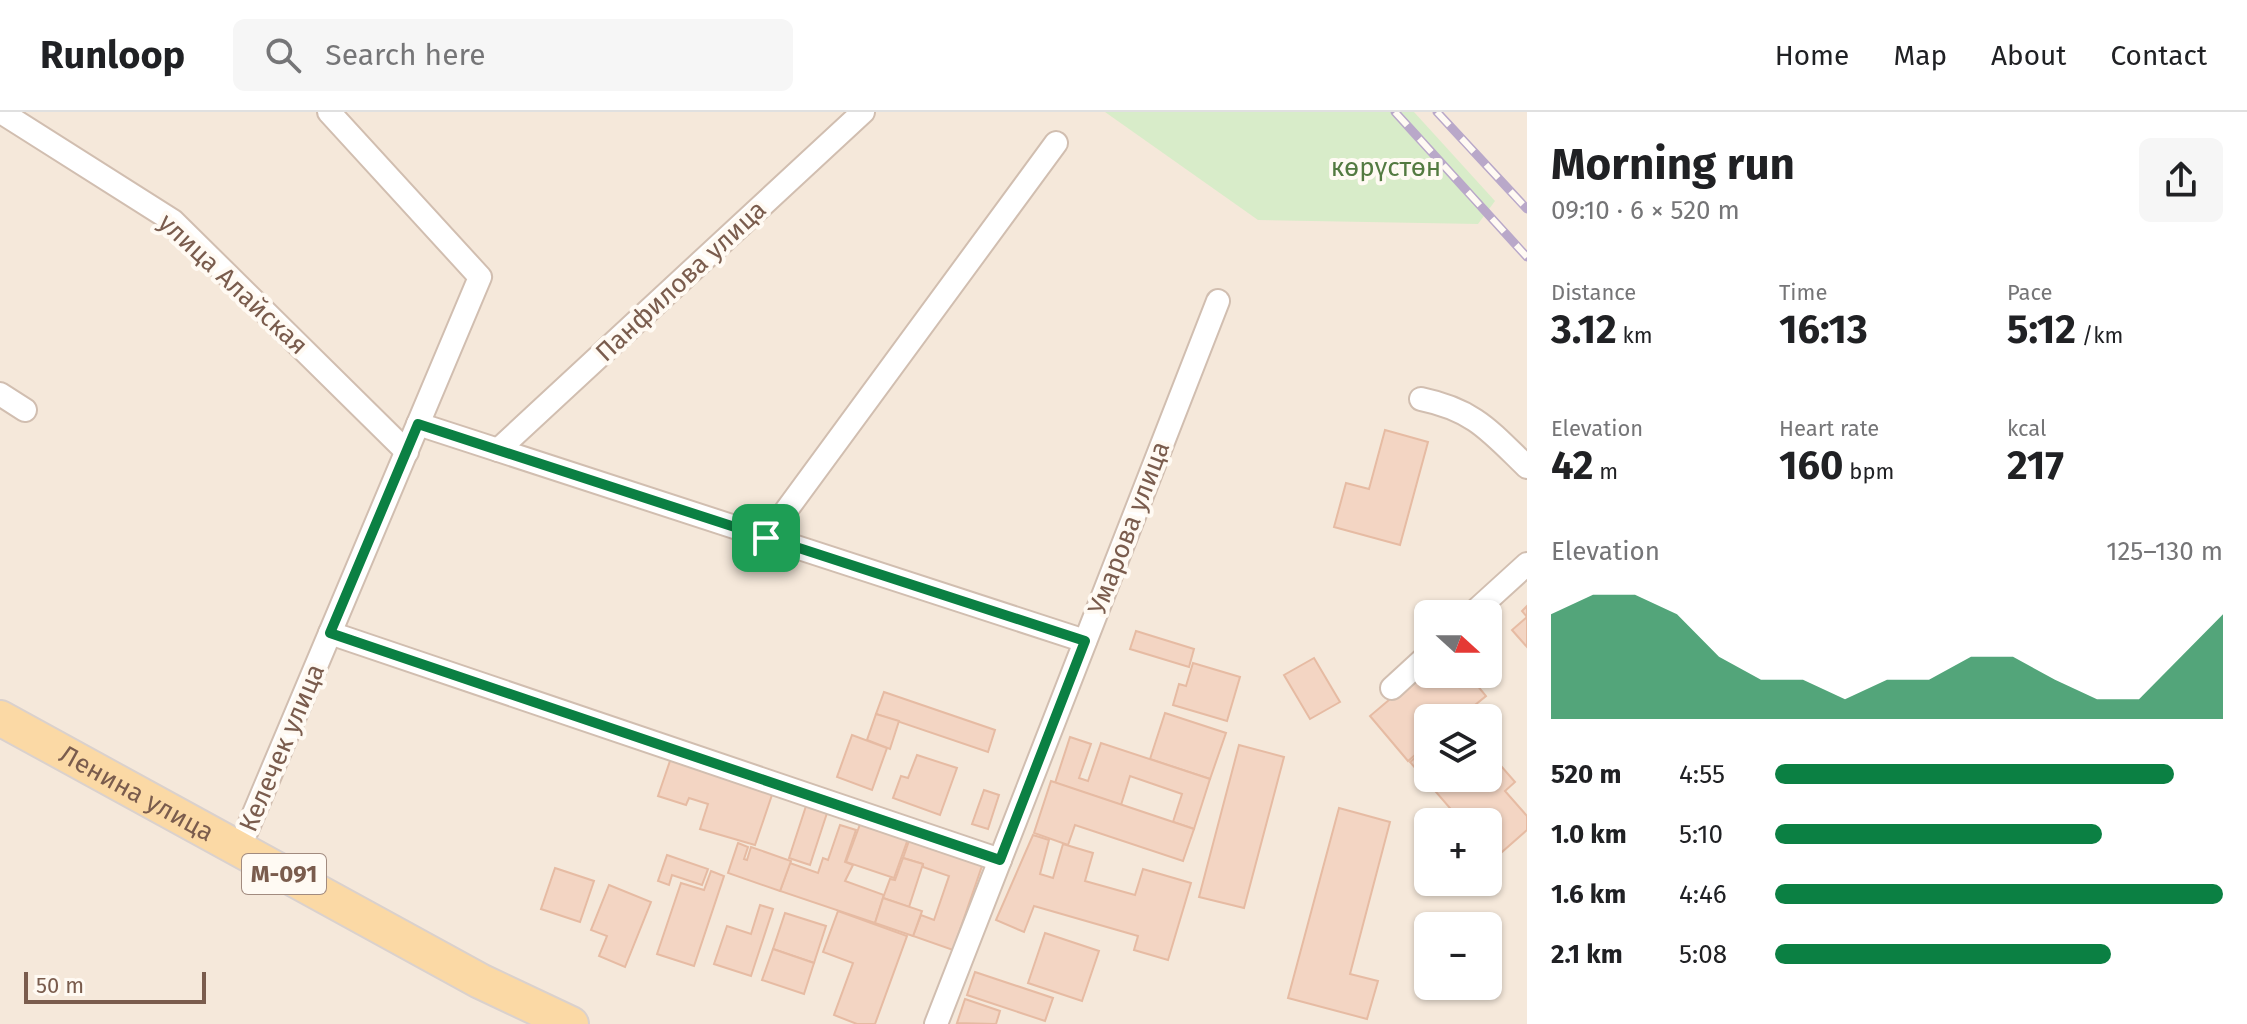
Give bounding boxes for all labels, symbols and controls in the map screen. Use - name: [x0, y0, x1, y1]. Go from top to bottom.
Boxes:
- search box: [233, 19, 793, 91]
- text: Runloop: [40, 32, 185, 78]
- icon: search: [261, 33, 305, 77]
- text: Search here: [325, 37, 486, 73]
- text: Home: [1775, 39, 1849, 72]
- text: Map: [1893, 39, 1947, 72]
- text: About: [1991, 39, 2066, 72]
- text: Contact: [2110, 39, 2207, 72]
- text: Morning run: [1551, 138, 1795, 191]
- button: share: [2139, 138, 2223, 222]
- park label: көрүстөн: [1331, 152, 1441, 183]
- street label: Панфилова улица: [589, 194, 773, 368]
- text: 09:10 · 6 × 520 m: [1551, 195, 1740, 226]
- street label: улица Алайская: [152, 207, 314, 361]
- text: Distance: [1551, 279, 1636, 306]
- text: Time: [1779, 279, 1827, 306]
- text: Pace: [2007, 279, 2053, 306]
- text: 3.12: [1551, 306, 1617, 354]
- text: 16:13: [1779, 306, 1868, 354]
- text: 5:12: [2007, 306, 2076, 354]
- text: km: [1617, 322, 1653, 349]
- text: /km: [2076, 322, 2123, 349]
- text: Elevation: [1551, 415, 1643, 442]
- text: Heart rate: [1779, 415, 1879, 442]
- text: kcal: [2007, 415, 2047, 442]
- street label: Умарова улица: [1082, 437, 1176, 619]
- text: 42: [1551, 442, 1593, 490]
- text: 160: [1779, 442, 1844, 490]
- text: 217: [2007, 442, 2064, 490]
- text: m: [1593, 458, 1618, 485]
- text: bpm: [1844, 458, 1894, 485]
- pin: [732, 504, 800, 572]
- icon: arrive: [744, 516, 788, 560]
- text: Elevation: [1551, 536, 1660, 567]
- text: 125–130 m: [2106, 536, 2223, 567]
- north arrow: [1414, 600, 1502, 688]
- map controls: [1414, 600, 1502, 1000]
- street label: Келечек улица: [233, 659, 331, 837]
- button: layers: [1414, 704, 1502, 792]
- street label: Ленина улица: [54, 738, 219, 848]
- text: 520 m: [1551, 759, 1621, 790]
- text: 4:55: [1679, 759, 1725, 790]
- button: +: [1414, 808, 1502, 896]
- text: 1.0 km: [1551, 819, 1627, 850]
- text: 5:10: [1679, 819, 1723, 850]
- road number: М-091: [242, 854, 326, 894]
- text: 1.6 km: [1551, 879, 1626, 910]
- text: 4:46: [1679, 879, 1727, 910]
- button: −: [1414, 912, 1502, 1000]
- text: 2.1 km: [1551, 939, 1623, 970]
- text: 5:08: [1679, 939, 1727, 970]
- scale bar: [24, 968, 206, 1004]
- text: 50 m: [36, 972, 84, 999]

